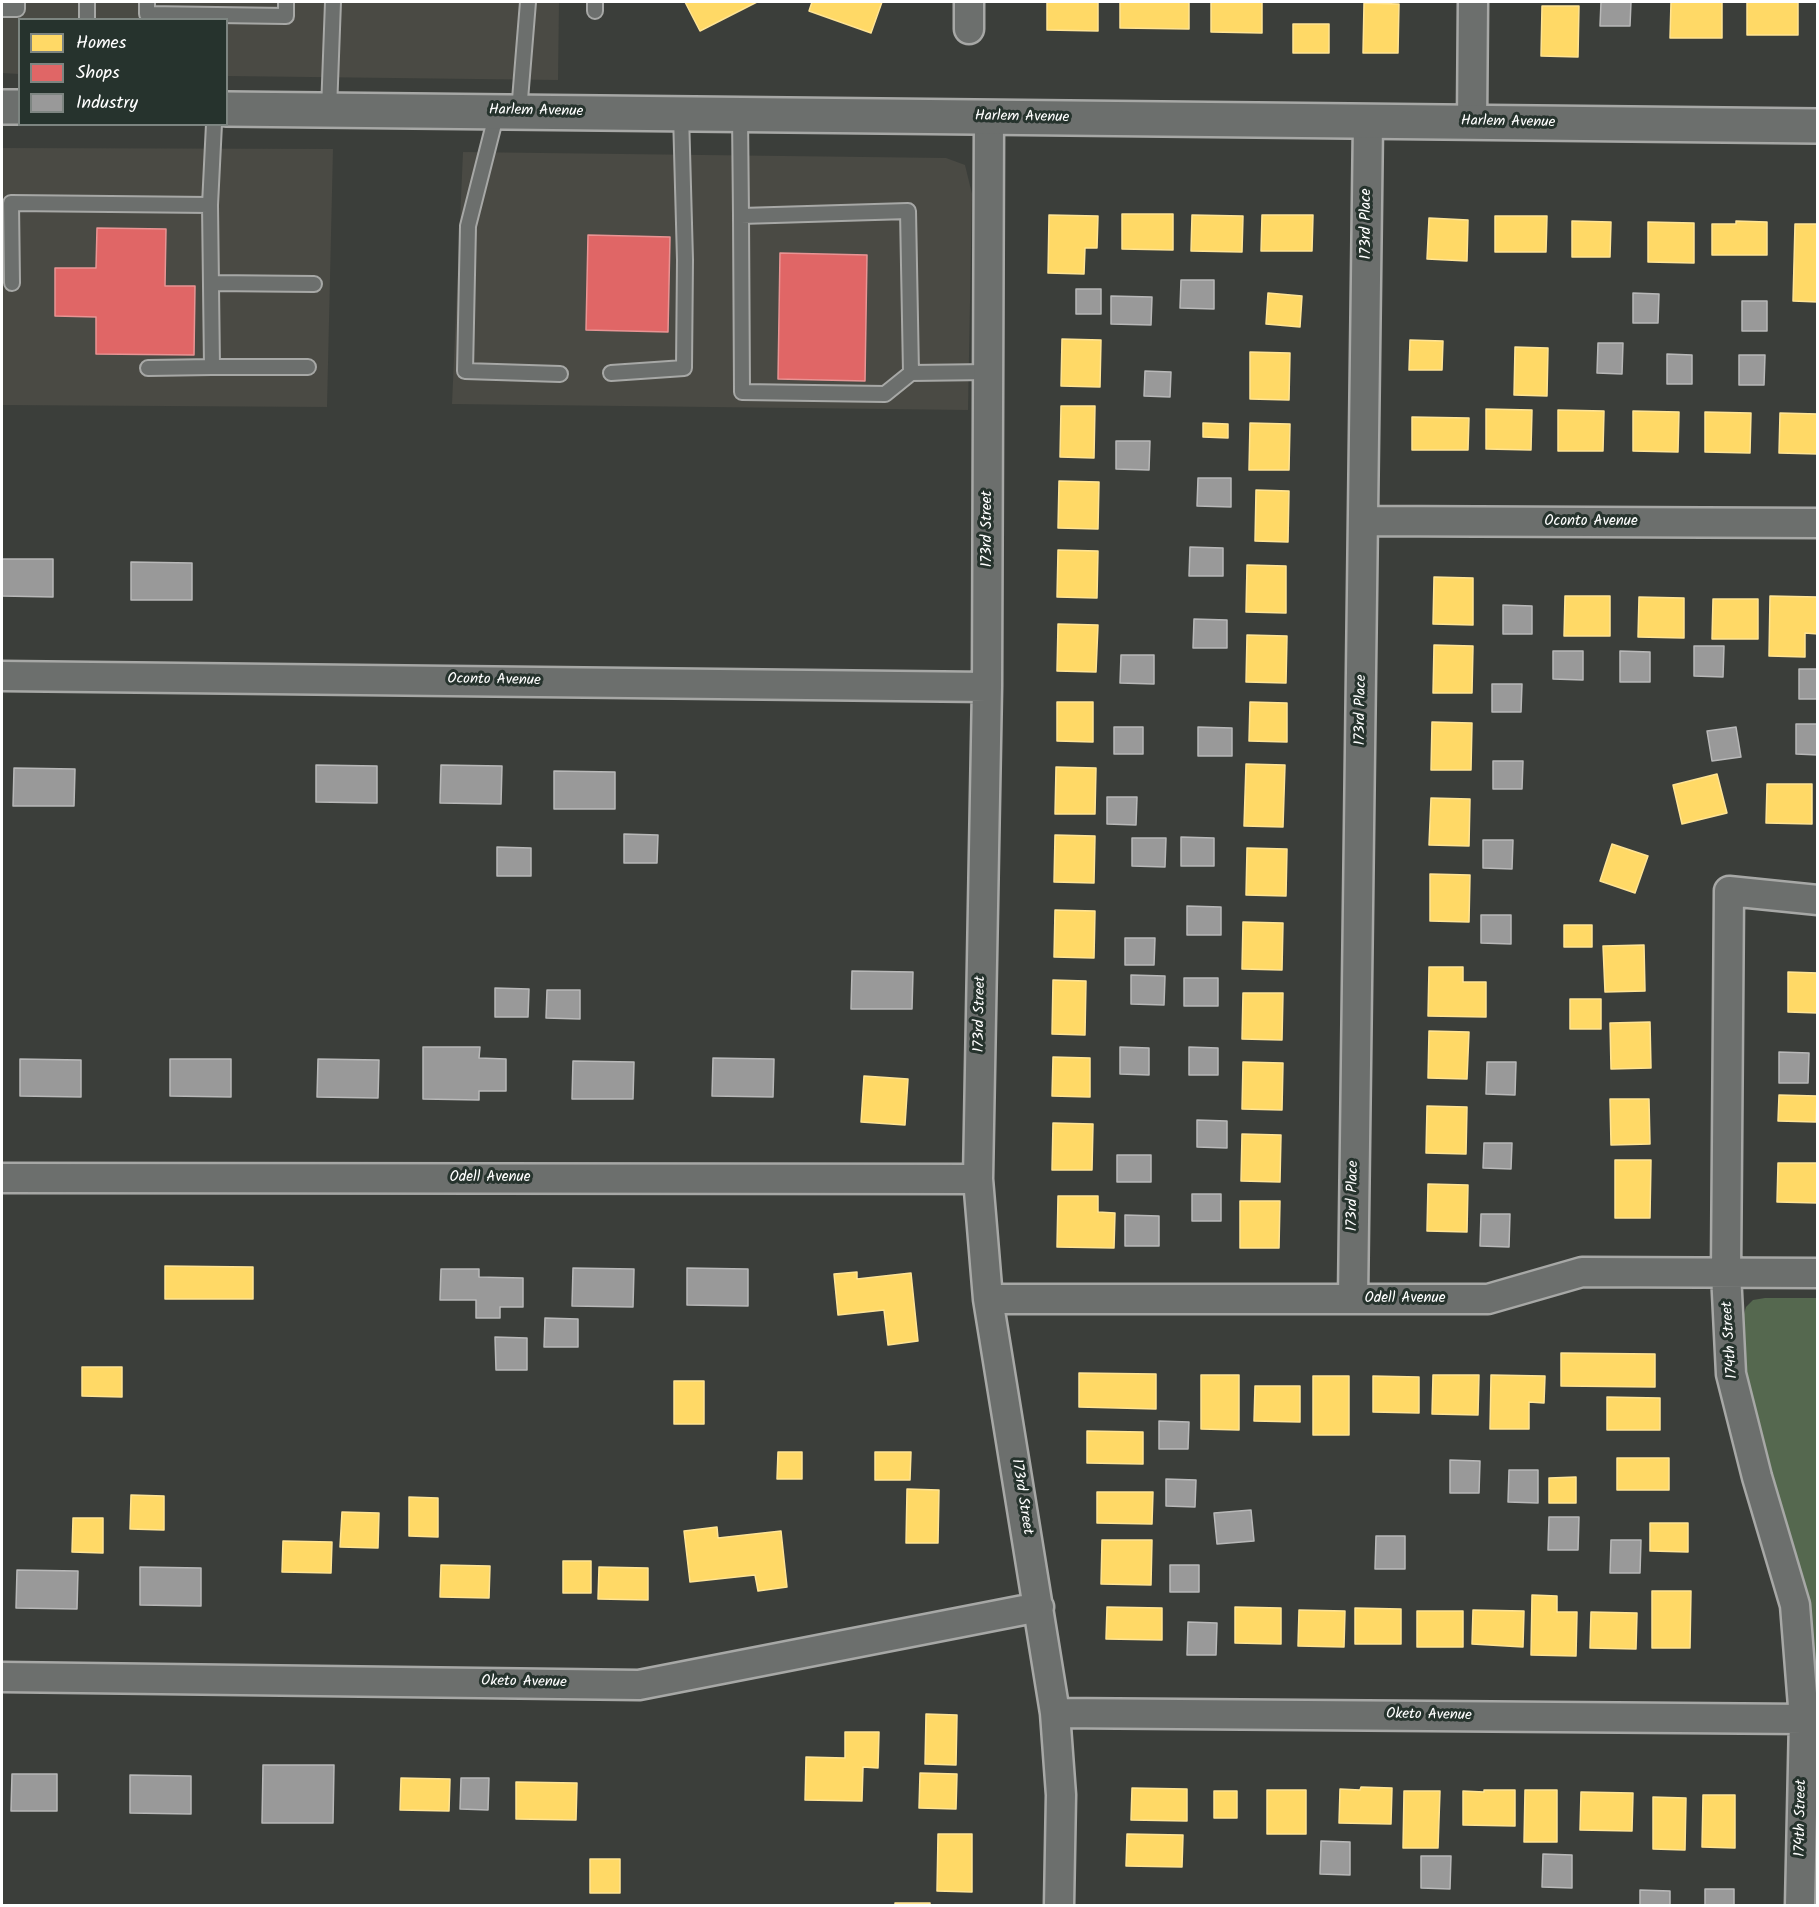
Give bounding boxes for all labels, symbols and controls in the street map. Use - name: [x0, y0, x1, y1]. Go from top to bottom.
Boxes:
- legend: [18, 18, 228, 126]
- text: Homes: [76, 29, 126, 58]
- text: Shops: [76, 59, 120, 88]
- text: Industry: [76, 89, 138, 118]
- street label: Harlem Avenue: [489, 102, 583, 122]
- street label: Harlem Avenue: [975, 108, 1069, 128]
- street label: Harlem Avenue: [1461, 113, 1555, 133]
- street label: 173rd Place: [1358, 189, 1376, 259]
- street label: 173rd Street: [979, 491, 997, 567]
- street label: Oconto Avenue: [1544, 513, 1638, 531]
- street label: Oconto Avenue: [447, 671, 541, 691]
- street label: 173rd Place: [1352, 674, 1372, 746]
- street label: 173rd Street: [971, 976, 991, 1052]
- street label: 173rd Place: [1344, 1160, 1364, 1232]
- street label: Odell Avenue: [450, 1169, 530, 1187]
- street label: Odell Avenue: [1365, 1290, 1445, 1308]
- street label: 174th Street: [1719, 1301, 1743, 1379]
- street label: 173rd Street: [1006, 1458, 1036, 1536]
- street label: Oketo Avenue: [481, 1673, 567, 1693]
- street label: Oketo Avenue: [1386, 1706, 1472, 1726]
- street label: 174th Street: [1792, 1779, 1812, 1857]

